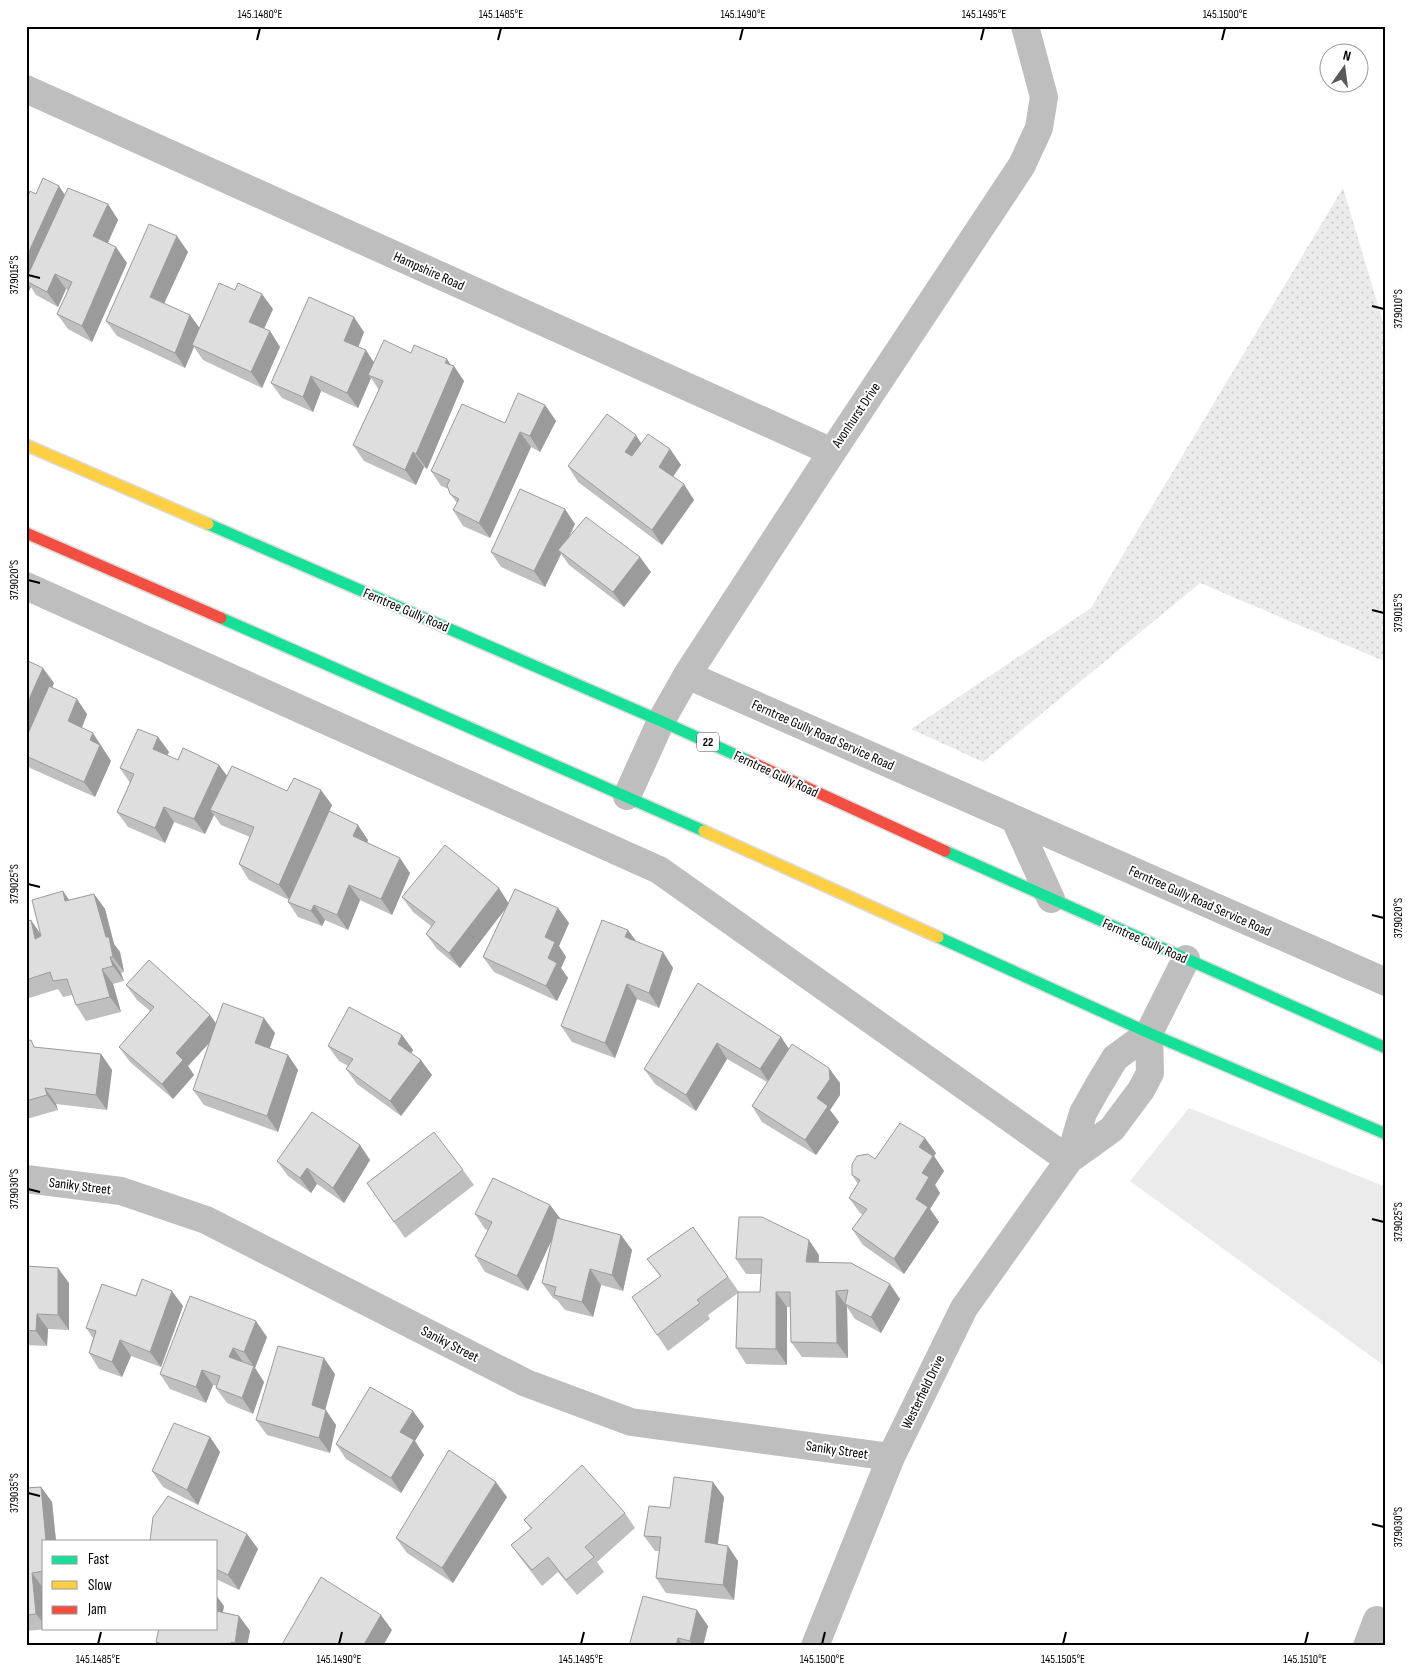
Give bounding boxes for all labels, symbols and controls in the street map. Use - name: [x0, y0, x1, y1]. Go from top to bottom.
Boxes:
- text: 145.1480°E: [238, 7, 282, 22]
- text: 145.1485°E: [479, 7, 523, 22]
- text: 145.1490°E: [721, 7, 765, 22]
- text: 145.1495°E: [962, 7, 1006, 22]
- text: 145.1500°E: [1203, 7, 1247, 22]
- north arrow: [1320, 42, 1370, 92]
- text: N: [1341, 47, 1353, 65]
- street label: Hampshire Road: [391, 248, 467, 294]
- text: 37.9015°S: [7, 255, 22, 295]
- text: 37.9010°S: [1391, 289, 1406, 329]
- street label: Avonhurst Drive: [828, 379, 884, 451]
- text: 37.9020°S: [7, 560, 22, 600]
- street label: Ferntree Gully Road: [361, 584, 452, 636]
- text: 37.9015°S: [1391, 593, 1406, 633]
- street label: Ferntree Gully Road Service Road: [749, 696, 897, 774]
- road number: 22: [697, 732, 719, 752]
- street label: Ferntree Gully Road: [731, 747, 821, 801]
- street label: Ferntree Gully Road Service Road: [1126, 862, 1274, 940]
- text: 37.9025°S: [7, 864, 22, 904]
- text: 37.9020°S: [1391, 898, 1406, 938]
- street label: Ferntree Gully Road: [1100, 915, 1190, 967]
- text: 37.9030°S: [7, 1169, 22, 1209]
- street label: Saniky Street: [48, 1174, 112, 1198]
- text: 37.9025°S: [1391, 1202, 1406, 1242]
- street label: Saniky Street: [418, 1322, 482, 1366]
- street label: Westerfield Drive: [898, 1352, 948, 1432]
- street label: Saniky Street: [805, 1437, 869, 1463]
- text: 37.9035°S: [7, 1473, 22, 1513]
- text: 37.9030°S: [1391, 1507, 1406, 1547]
- legend: [42, 1540, 218, 1630]
- text: Fast: [88, 1550, 110, 1569]
- text: Slow: [88, 1576, 112, 1595]
- text: Jam: [87, 1600, 106, 1619]
- text: 145.1485°E: [76, 1652, 120, 1667]
- text: 145.1490°E: [317, 1652, 361, 1667]
- text: 145.1495°E: [559, 1652, 603, 1667]
- text: 145.1500°E: [800, 1652, 844, 1667]
- text: 145.1505°E: [1041, 1652, 1085, 1667]
- text: 145.1510°E: [1283, 1652, 1327, 1667]

